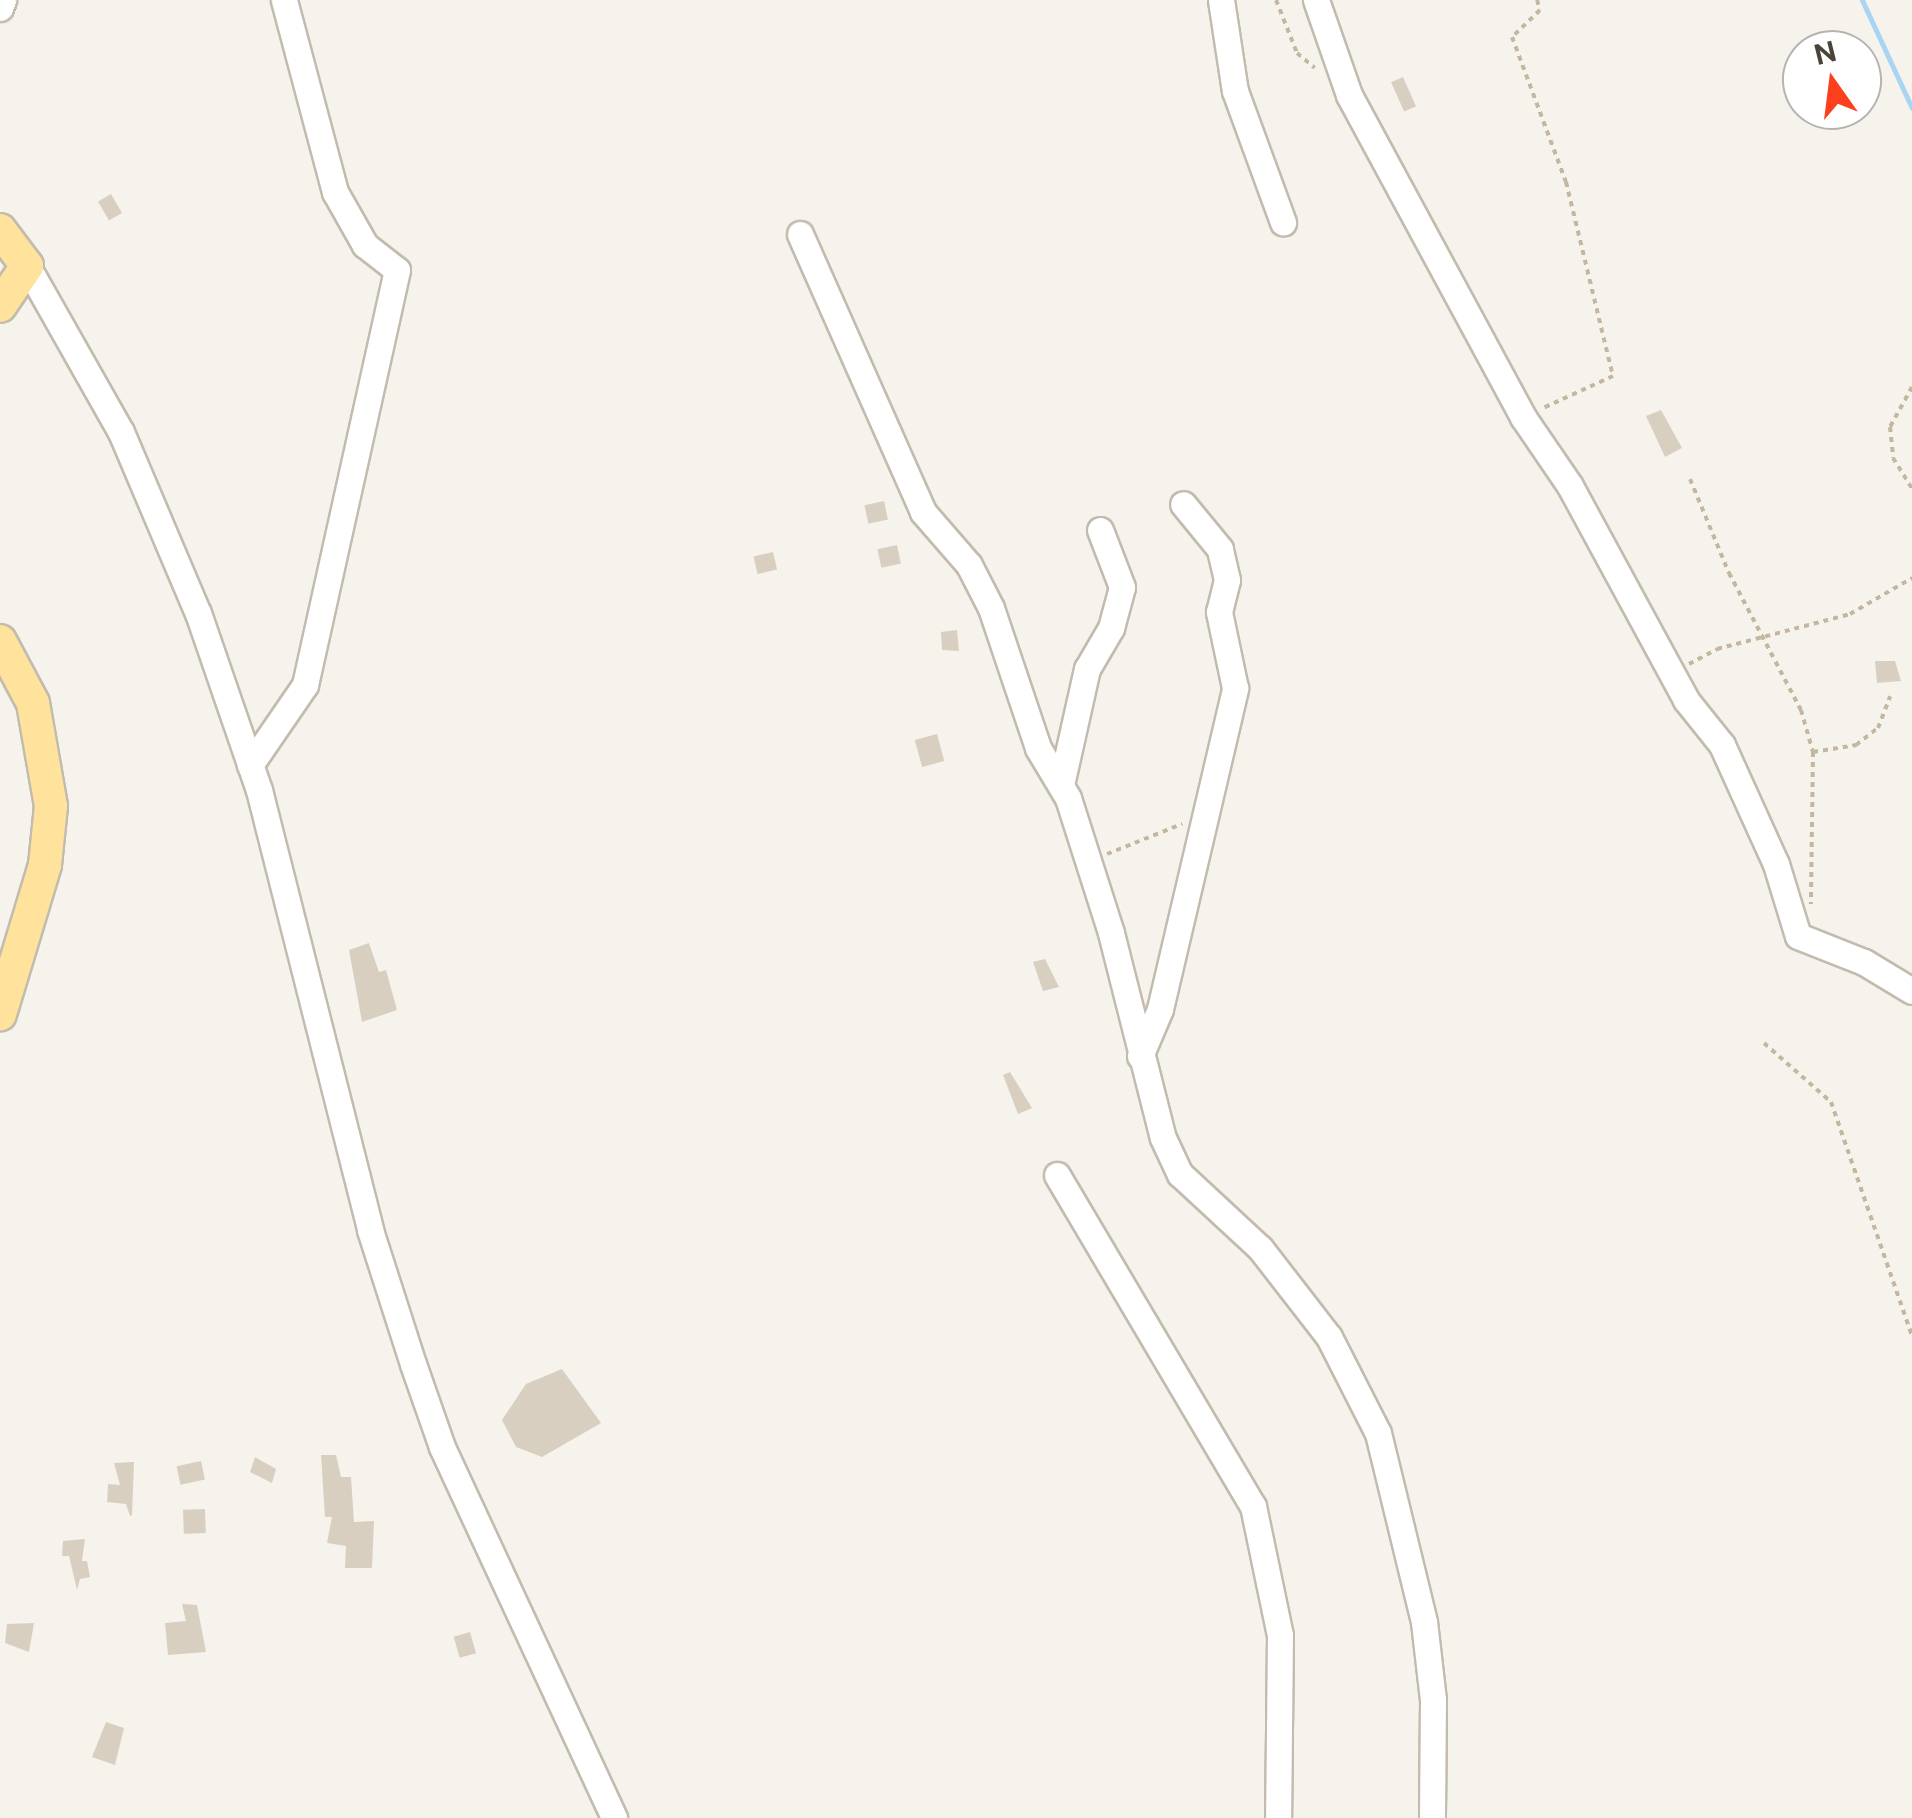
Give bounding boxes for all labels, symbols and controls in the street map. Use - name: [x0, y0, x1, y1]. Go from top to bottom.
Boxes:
- north arrow: [1782, 30, 1882, 130]
- text: N: [1810, 34, 1840, 71]

